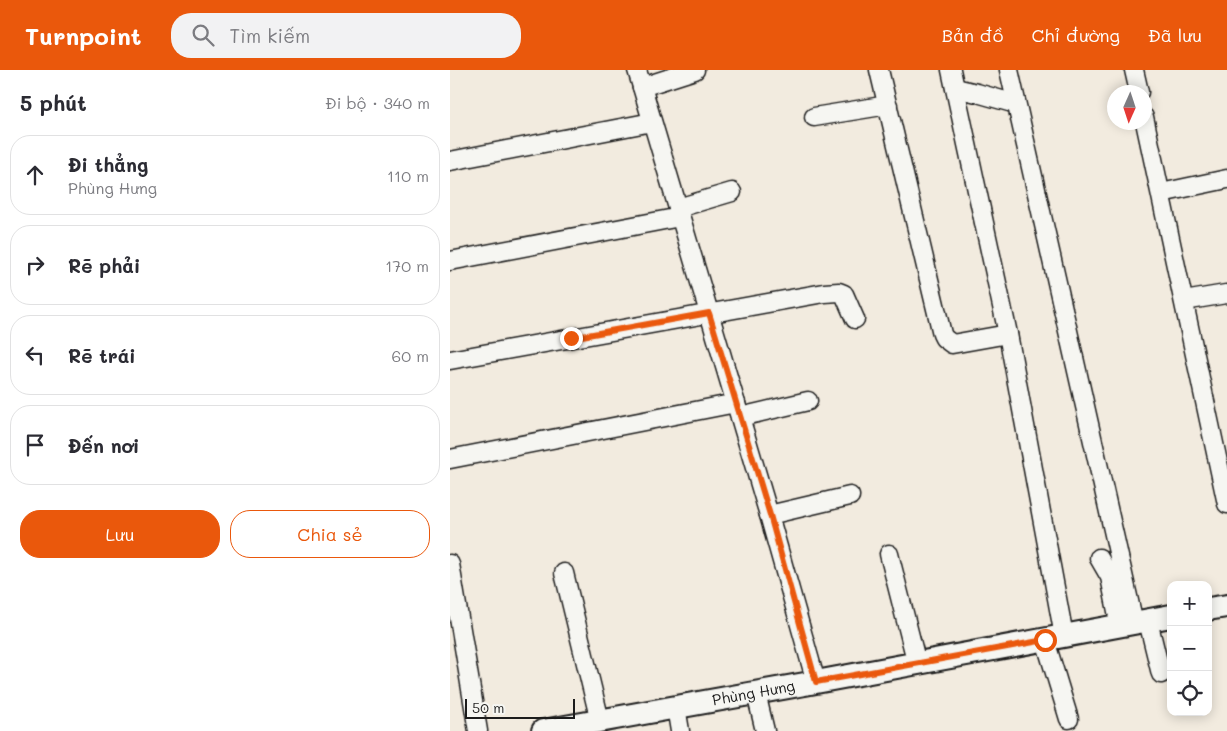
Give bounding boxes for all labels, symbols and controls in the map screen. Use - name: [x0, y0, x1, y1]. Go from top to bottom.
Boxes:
- search box: [171, 13, 521, 58]
- text: Turnpoint: [25, 20, 141, 51]
- icon: search: [189, 21, 217, 49]
- text: Tìm kiếm: [229, 23, 310, 48]
- text: Bản đồ: [942, 23, 1004, 47]
- text: Chỉ đường: [1032, 23, 1120, 47]
- text: Đã lưu: [1148, 23, 1202, 47]
- north arrow: [1107, 85, 1152, 130]
- text: 5 phút: [20, 89, 87, 116]
- text: Đi bộ · 340 m: [325, 92, 430, 113]
- text: Đi thẳng: [68, 152, 148, 177]
- icon: ahead: [21, 161, 49, 189]
- text: 110 m: [387, 165, 429, 186]
- text: Phùng Hưng: [68, 177, 157, 198]
- icon: right: [21, 251, 49, 279]
- text: Rẽ phải: [68, 253, 140, 278]
- text: 170 m: [385, 255, 429, 276]
- route end: [560, 327, 583, 350]
- icon: left: [21, 341, 49, 369]
- text: Rẽ trái: [68, 343, 136, 368]
- text: 60 m: [392, 345, 429, 366]
- icon: arrive: [21, 431, 49, 459]
- text: Đến nơi: [68, 433, 140, 458]
- button: Lưu: [20, 510, 220, 558]
- button: Chia sẻ: [230, 510, 430, 558]
- map controls: [1167, 581, 1212, 716]
- button: +: [1167, 581, 1212, 626]
- button: −: [1167, 626, 1212, 671]
- route start: [1034, 629, 1057, 652]
- button: locate: [1167, 671, 1212, 716]
- street label: Phùng Hưng: [711, 675, 797, 709]
- scale bar: [465, 696, 575, 719]
- text: 50 m: [472, 698, 504, 717]

